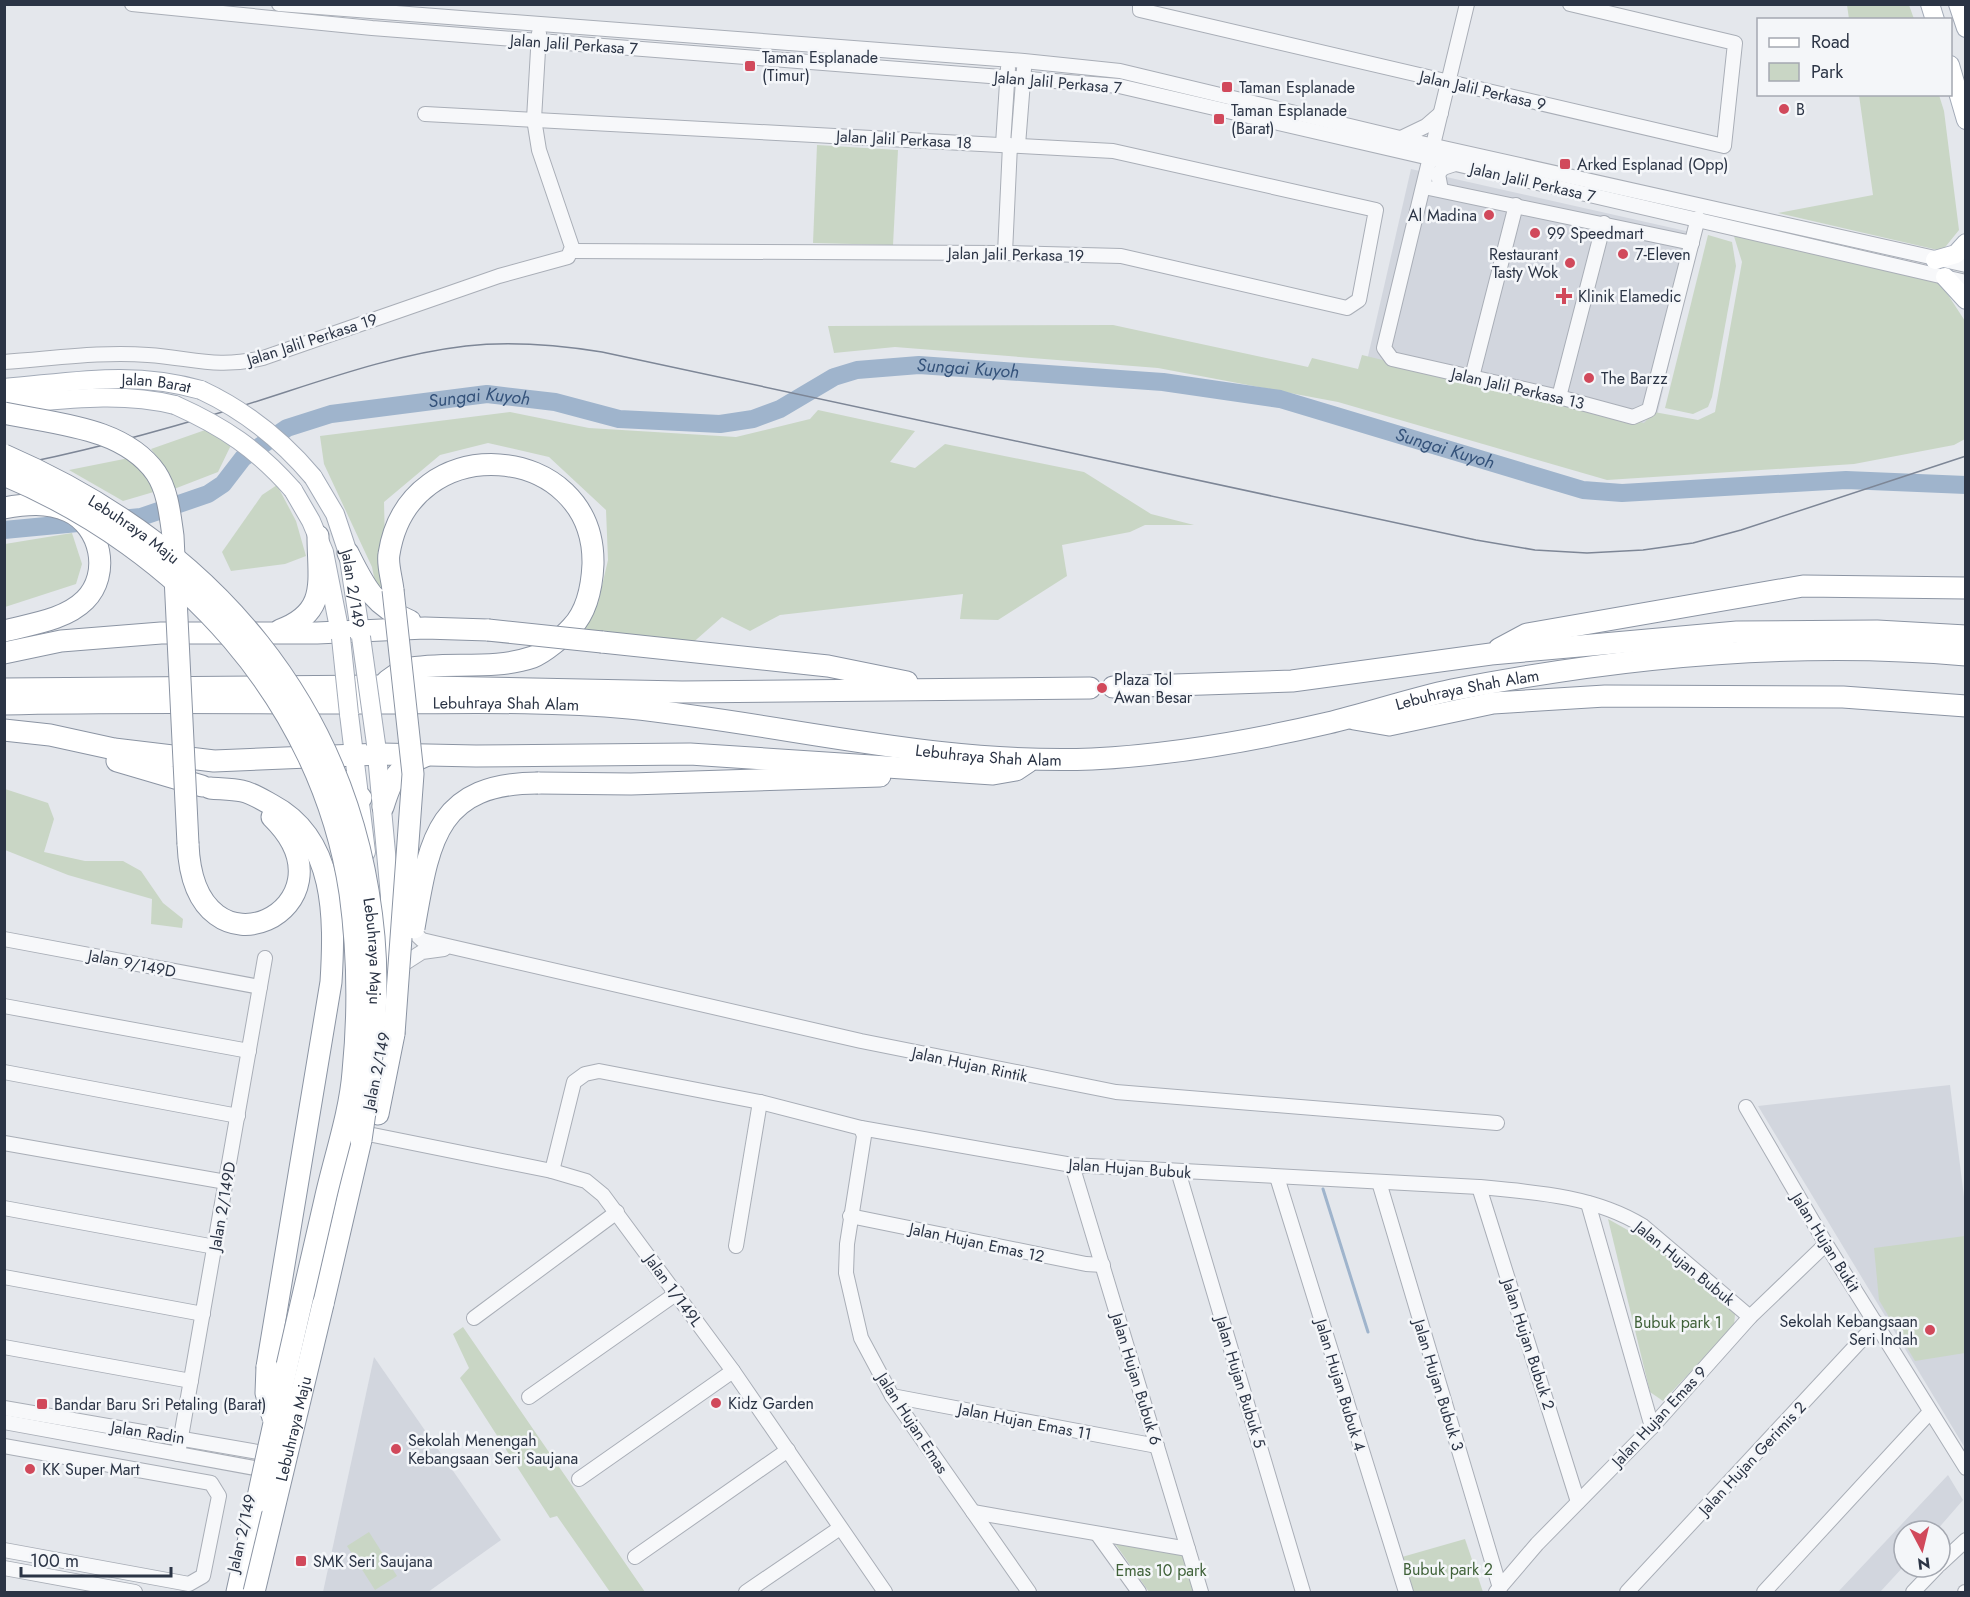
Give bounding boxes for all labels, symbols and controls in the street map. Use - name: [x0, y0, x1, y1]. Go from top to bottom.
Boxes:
- legend: [1757, 18, 1952, 96]
- street label: Jalan Jalil Perkasa 7: [507, 28, 639, 60]
- text: Road: [1811, 29, 1850, 55]
- place label: Taman Esplanade (Timur): [762, 46, 878, 87]
- marker: Taman Esplanade (Timur): [743, 59, 757, 73]
- text: Park: [1811, 59, 1843, 85]
- street label: Jalan Jalil Perkasa 9: [1416, 64, 1548, 116]
- street label: Jalan Jalil Perkasa 7: [991, 65, 1123, 100]
- place label: Taman Esplanade: [1239, 76, 1355, 99]
- marker: Taman Esplanade: [1220, 80, 1234, 94]
- place label: B: [1796, 98, 1805, 121]
- place label: Taman Esplanade (Barat): [1231, 99, 1347, 140]
- marker: B: [1777, 102, 1791, 116]
- marker: Taman Esplanade (Barat): [1212, 112, 1226, 126]
- street label: Jalan Jalil Perkasa 18: [834, 124, 972, 155]
- place label: Arked Esplanad (Opp): [1577, 153, 1729, 176]
- street label: Jalan Jalil Perkasa 7: [1466, 156, 1598, 208]
- marker: Arked Esplanad (Opp): [1558, 157, 1572, 171]
- place label: Al Madina: [1408, 204, 1477, 227]
- marker: Al Madina: [1482, 208, 1496, 222]
- place label: 99 Speedmart: [1547, 222, 1643, 245]
- marker: 99 Speedmart: [1528, 226, 1542, 240]
- street label: Jalan Jalil Perkasa 19: [946, 242, 1084, 267]
- place label: Restaurant Tasty Wok: [1489, 243, 1559, 284]
- place label: 7-Eleven: [1635, 243, 1691, 266]
- marker: 7-Eleven: [1616, 247, 1630, 261]
- marker: Restaurant Tasty Wok: [1563, 256, 1577, 270]
- place label: Klinik Elamedic: [1578, 285, 1681, 308]
- marker: Klinik Elamedic: [1555, 287, 1573, 305]
- street label: Jalan Jalil Perkasa 19: [242, 308, 380, 372]
- water label: Sungai Kuyoh: [916, 352, 1020, 385]
- street label: Jalan Jalil Perkasa 13: [1447, 362, 1587, 415]
- place label: The Barzz: [1601, 367, 1668, 390]
- street label: Jalan Barat: [120, 368, 193, 399]
- marker: The Barzz: [1582, 371, 1596, 385]
- water label: Sungai Kuyoh: [427, 381, 531, 414]
- water label: Sungai Kuyoh: [1392, 421, 1498, 476]
- street label: Lebuhraya Maju: [84, 489, 184, 570]
- street label: Jalan 2/149: [335, 544, 370, 629]
- street label: Lebuhraya Shah Alam: [1393, 664, 1541, 716]
- place label: Plaza Tol Awan Besar: [1114, 668, 1193, 709]
- marker: Plaza Tol Awan Besar: [1095, 681, 1109, 695]
- street label: Lebuhraya Shah Alam: [433, 691, 580, 717]
- street label: Lebuhraya Shah Alam: [914, 739, 1062, 772]
- street label: Lebuhraya Maju: [357, 896, 387, 1005]
- street label: Jalan 9/149D: [84, 943, 178, 983]
- street label: Jalan 2/149: [357, 1030, 396, 1114]
- street label: Jalan Hujan Rintik: [908, 1041, 1031, 1088]
- street label: Jalan Hujan Bubuk: [1066, 1153, 1193, 1184]
- street label: Jalan 2/149D: [203, 1160, 242, 1254]
- street label: Jalan Hujan Bukit: [1785, 1186, 1865, 1297]
- street label: Jalan Hujan Bubuk: [1628, 1215, 1740, 1312]
- street label: Jalan Hujan Emas 12: [905, 1217, 1046, 1268]
- street label: Jalan 1/149L: [638, 1248, 708, 1332]
- street label: Jalan Hujan Bubuk 2: [1496, 1274, 1561, 1413]
- street label: Jalan Hujan Bubuk 6: [1105, 1308, 1168, 1448]
- place label: Sekolah Kebangsaan Seri Indah: [1780, 1310, 1918, 1351]
- park label: Bubuk park 1: [1634, 1311, 1722, 1334]
- street label: Jalan Hujan Bubuk 5: [1209, 1312, 1271, 1451]
- street label: Jalan Hujan Bubuk 4: [1309, 1314, 1372, 1454]
- street label: Jalan Hujan Bubuk 3: [1407, 1315, 1470, 1454]
- marker: Sekolah Kebangsaan Seri Indah: [1923, 1323, 1937, 1337]
- street label: Jalan Hujan Emas 9: [1605, 1361, 1712, 1473]
- street label: Jalan Hujan Emas: [870, 1367, 954, 1478]
- street label: Lebuhraya Maju: [270, 1374, 317, 1484]
- place label: Kidz Garden: [728, 1392, 814, 1415]
- place label: Bandar Baru Sri Petaling (Barat): [54, 1393, 266, 1416]
- marker: Kidz Garden: [709, 1396, 723, 1410]
- street label: Jalan Hujan Gerimis 2: [1692, 1396, 1811, 1522]
- marker: Bandar Baru Sri Petaling (Barat): [35, 1397, 49, 1411]
- street label: Jalan Hujan Emas 11: [954, 1397, 1094, 1446]
- street label: Jalan Radin: [107, 1415, 186, 1450]
- place label: Sekolah Menengah Kebangsaan Seri Saujana: [408, 1429, 578, 1470]
- marker: Sekolah Menengah Kebangsaan Seri Saujana: [389, 1442, 403, 1456]
- place label: KK Super Mart: [42, 1458, 140, 1481]
- marker: KK Super Mart: [23, 1462, 37, 1476]
- street label: Jalan 2/149: [221, 1492, 262, 1576]
- north arrow: [1892, 1519, 1952, 1579]
- scale bar: [21, 1540, 171, 1578]
- text: 100 m: [30, 1548, 79, 1574]
- place label: SMK Seri Saujana: [313, 1550, 433, 1573]
- text: N: [1916, 1551, 1931, 1576]
- marker: SMK Seri Saujana: [294, 1554, 308, 1568]
- park label: Bubuk park 2: [1403, 1558, 1493, 1581]
- park label: Emas 10 park: [1115, 1559, 1208, 1582]

